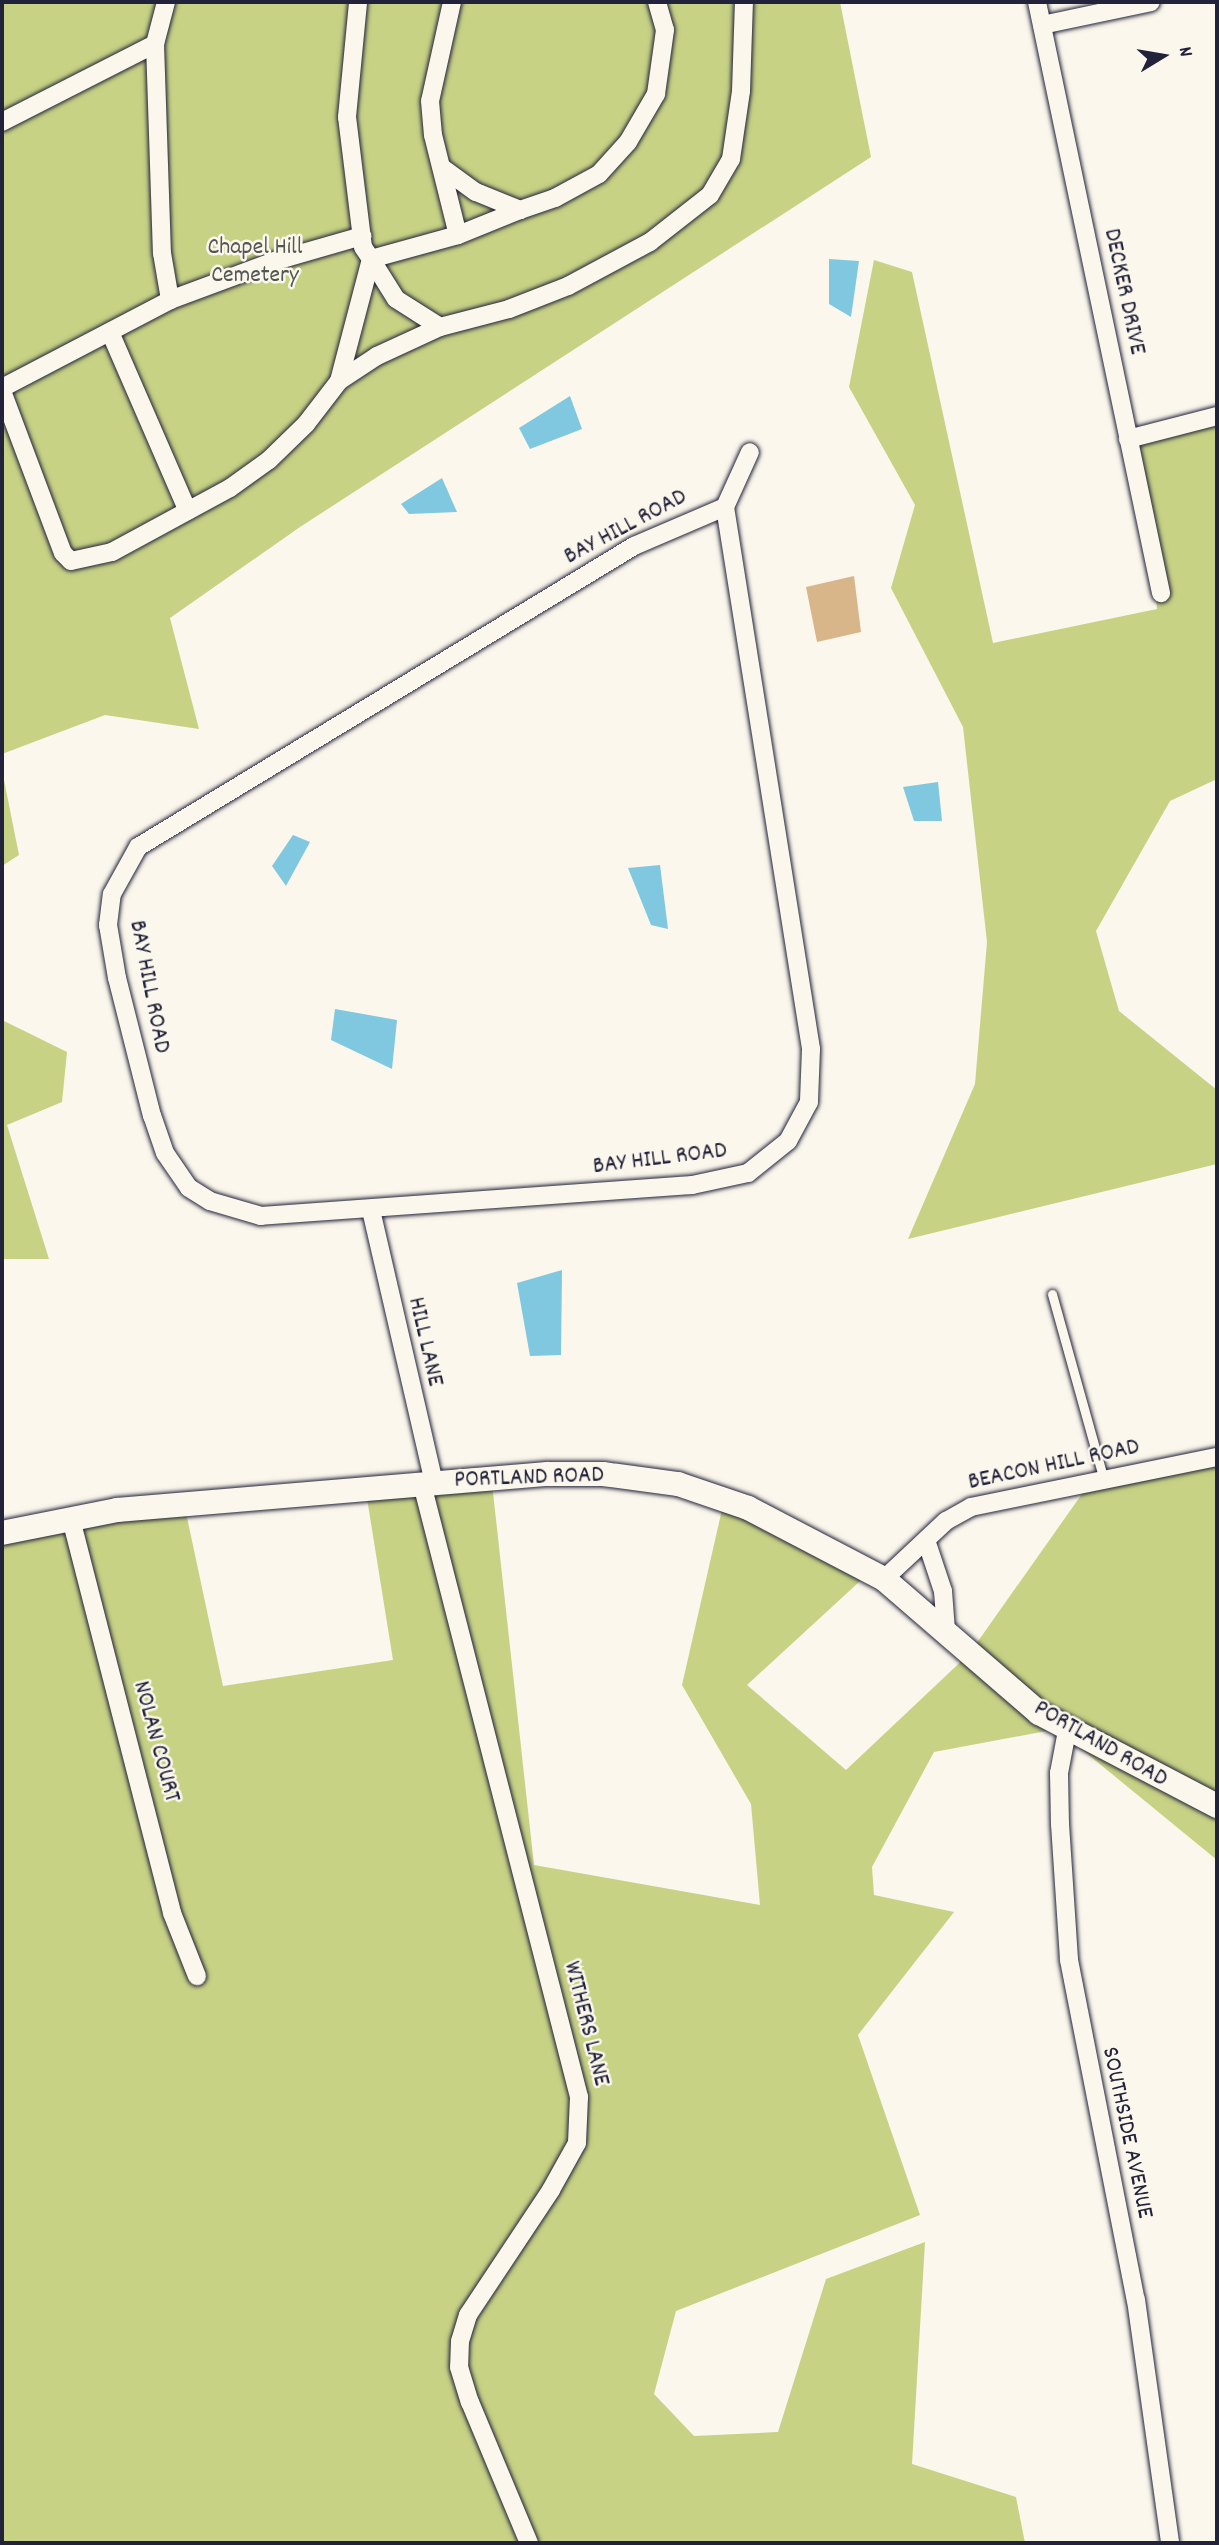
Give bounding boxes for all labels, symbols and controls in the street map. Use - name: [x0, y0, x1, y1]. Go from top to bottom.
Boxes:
- north arrow: [1128, 21, 1198, 91]
- text: N: [1170, 45, 1198, 59]
- street label: DECKER DRIVE: [1096, 226, 1150, 358]
- park label: Chapel Hill Cemetery: [207, 235, 303, 291]
- street label: BAY HILL ROAD: [560, 484, 692, 572]
- street label: BAY HILL ROAD: [121, 918, 175, 1056]
- street label: BAY HILL ROAD: [591, 1138, 729, 1182]
- street label: HILL LANE: [400, 1295, 448, 1389]
- street label: BEACON HILL ROAD: [966, 1434, 1142, 1498]
- street label: PORTLAND ROAD: [454, 1462, 604, 1496]
- street label: NOLAN COURT: [125, 1678, 185, 1806]
- street label: PORTLAND ROAD: [1028, 1695, 1172, 1795]
- street label: WITHERS LANE: [556, 1959, 614, 2089]
- street label: SOUTHSIDE AVENUE: [1094, 2045, 1158, 2221]

